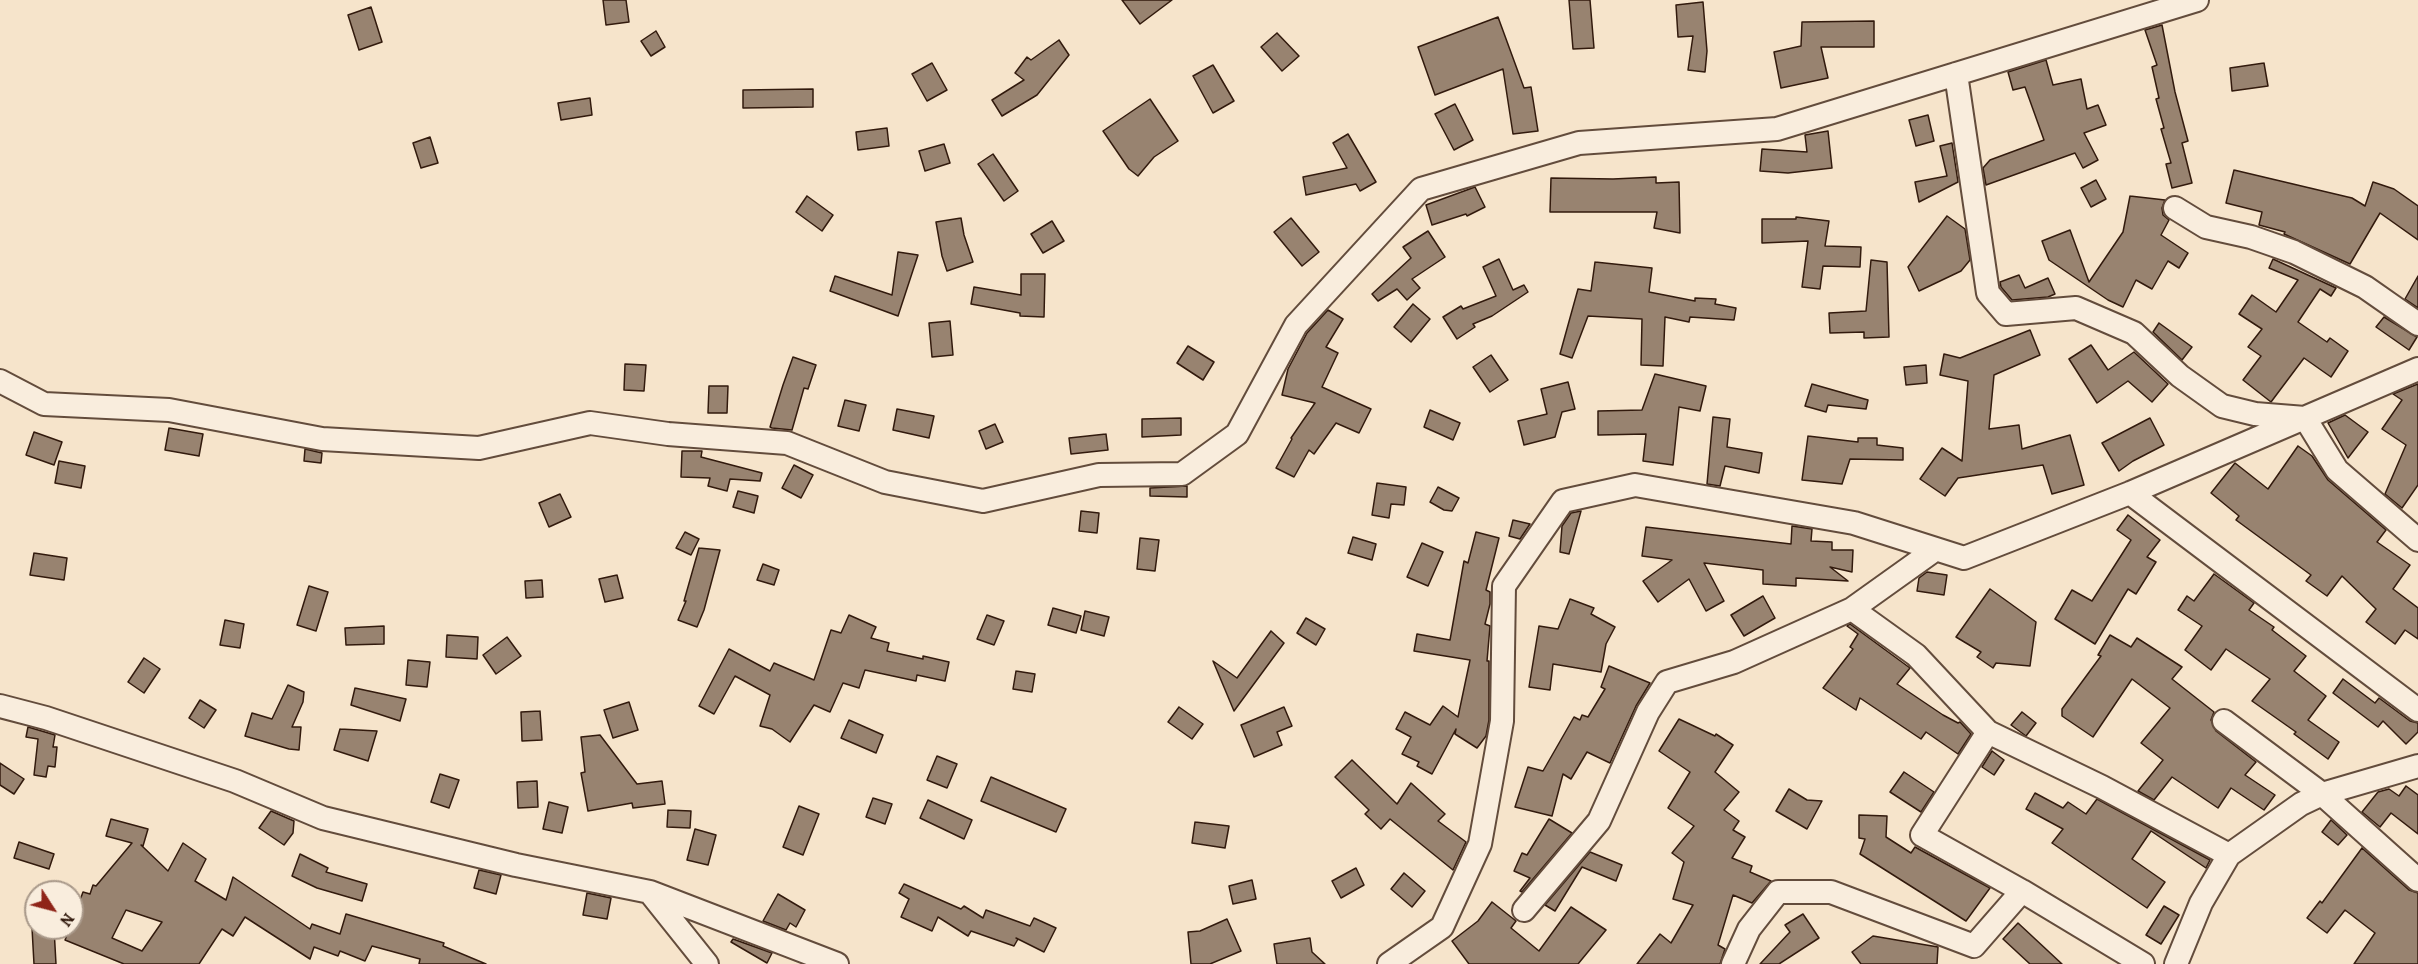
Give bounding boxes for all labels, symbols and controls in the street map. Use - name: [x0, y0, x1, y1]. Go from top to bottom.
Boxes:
- north arrow: [24, 880, 84, 940]
- text: N: [55, 908, 79, 931]

